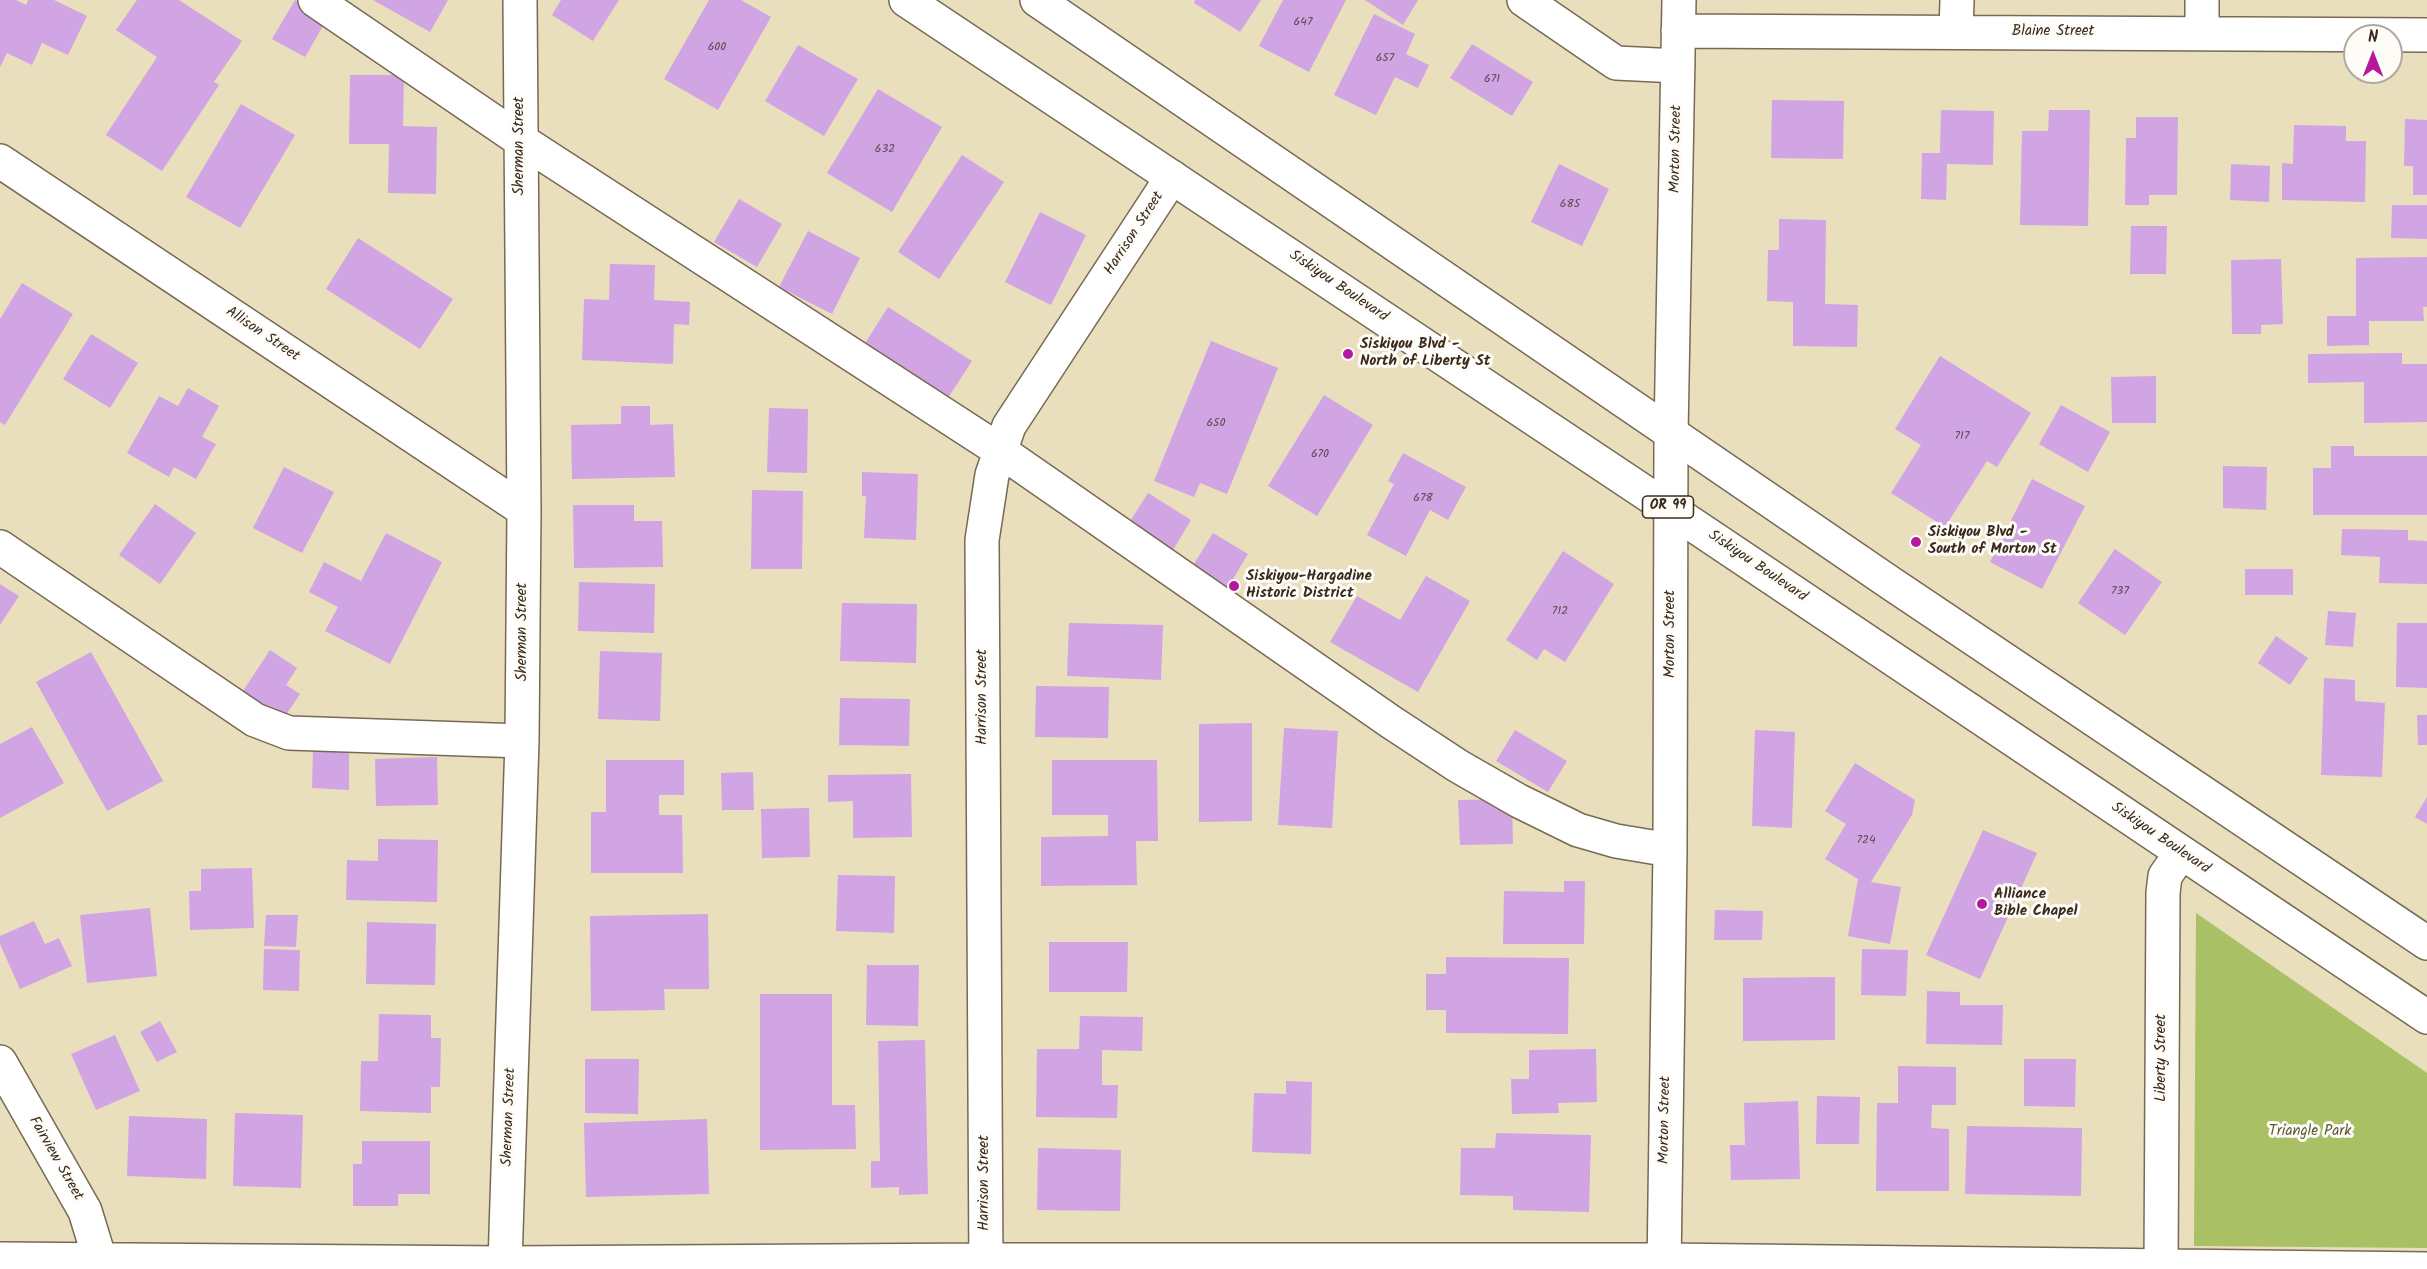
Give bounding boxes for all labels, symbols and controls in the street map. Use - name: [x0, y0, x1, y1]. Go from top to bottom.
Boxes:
- house number: 647: [1294, 16, 1312, 30]
- street label: Blaine Street: [2012, 23, 2094, 41]
- north arrow: [2343, 24, 2403, 84]
- text: N: [2368, 25, 2378, 50]
- house number: 600: [708, 41, 726, 55]
- house number: 657: [1376, 52, 1394, 66]
- house number: 671: [1484, 73, 1500, 87]
- street label: Sherman Street: [511, 97, 529, 195]
- street label: Morton Street: [1667, 105, 1687, 193]
- house number: 632: [875, 143, 895, 157]
- street label: Harrison Street: [1101, 189, 1169, 279]
- house number: 685: [1560, 198, 1580, 212]
- street label: Siskiyou Boulevard: [1285, 247, 1391, 327]
- street label: Allison Street: [222, 304, 302, 366]
- place label: Siskiyou Blvd - North of Liberty St: [1360, 336, 1491, 371]
- marker: Siskiyou Blvd - North of Liberty St: [1341, 347, 1355, 361]
- house number: 650: [1206, 417, 1226, 431]
- house number: 717: [1955, 430, 1969, 444]
- house number: 670: [1311, 448, 1329, 462]
- house number: 678: [1413, 492, 1433, 506]
- road number: OR 99: [1642, 496, 1694, 518]
- place label: Siskiyou Blvd - South of Morton St: [1928, 524, 2057, 559]
- street label: Siskiyou Boulevard: [1704, 527, 1810, 607]
- marker: Siskiyou Blvd - South of Morton St: [1909, 535, 1923, 549]
- place label: Siskiyou-Hargadine Historic District: [1246, 568, 1372, 603]
- marker: Siskiyou-Hargadine Historic District: [1227, 579, 1241, 593]
- street label: Sherman Street: [514, 583, 532, 681]
- house number: 737: [2111, 585, 2129, 599]
- street label: Morton Street: [1662, 590, 1680, 678]
- house number: 712: [1552, 605, 1568, 619]
- street label: Harrison Street: [974, 649, 992, 745]
- street label: Siskiyou Boulevard: [2107, 799, 2213, 879]
- house number: 724: [1856, 834, 1876, 848]
- place label: Alliance Bible Chapel: [1994, 886, 2078, 921]
- marker: Alliance Bible Chapel: [1975, 897, 1989, 911]
- street label: Liberty Street: [2153, 1014, 2171, 1102]
- street label: Sherman Street: [499, 1067, 521, 1167]
- street label: Morton Street: [1656, 1076, 1676, 1164]
- street label: Fairview Street: [24, 1114, 86, 1204]
- park label: Triangle Park: [2269, 1123, 2351, 1141]
- street label: Harrison Street: [976, 1135, 994, 1231]

